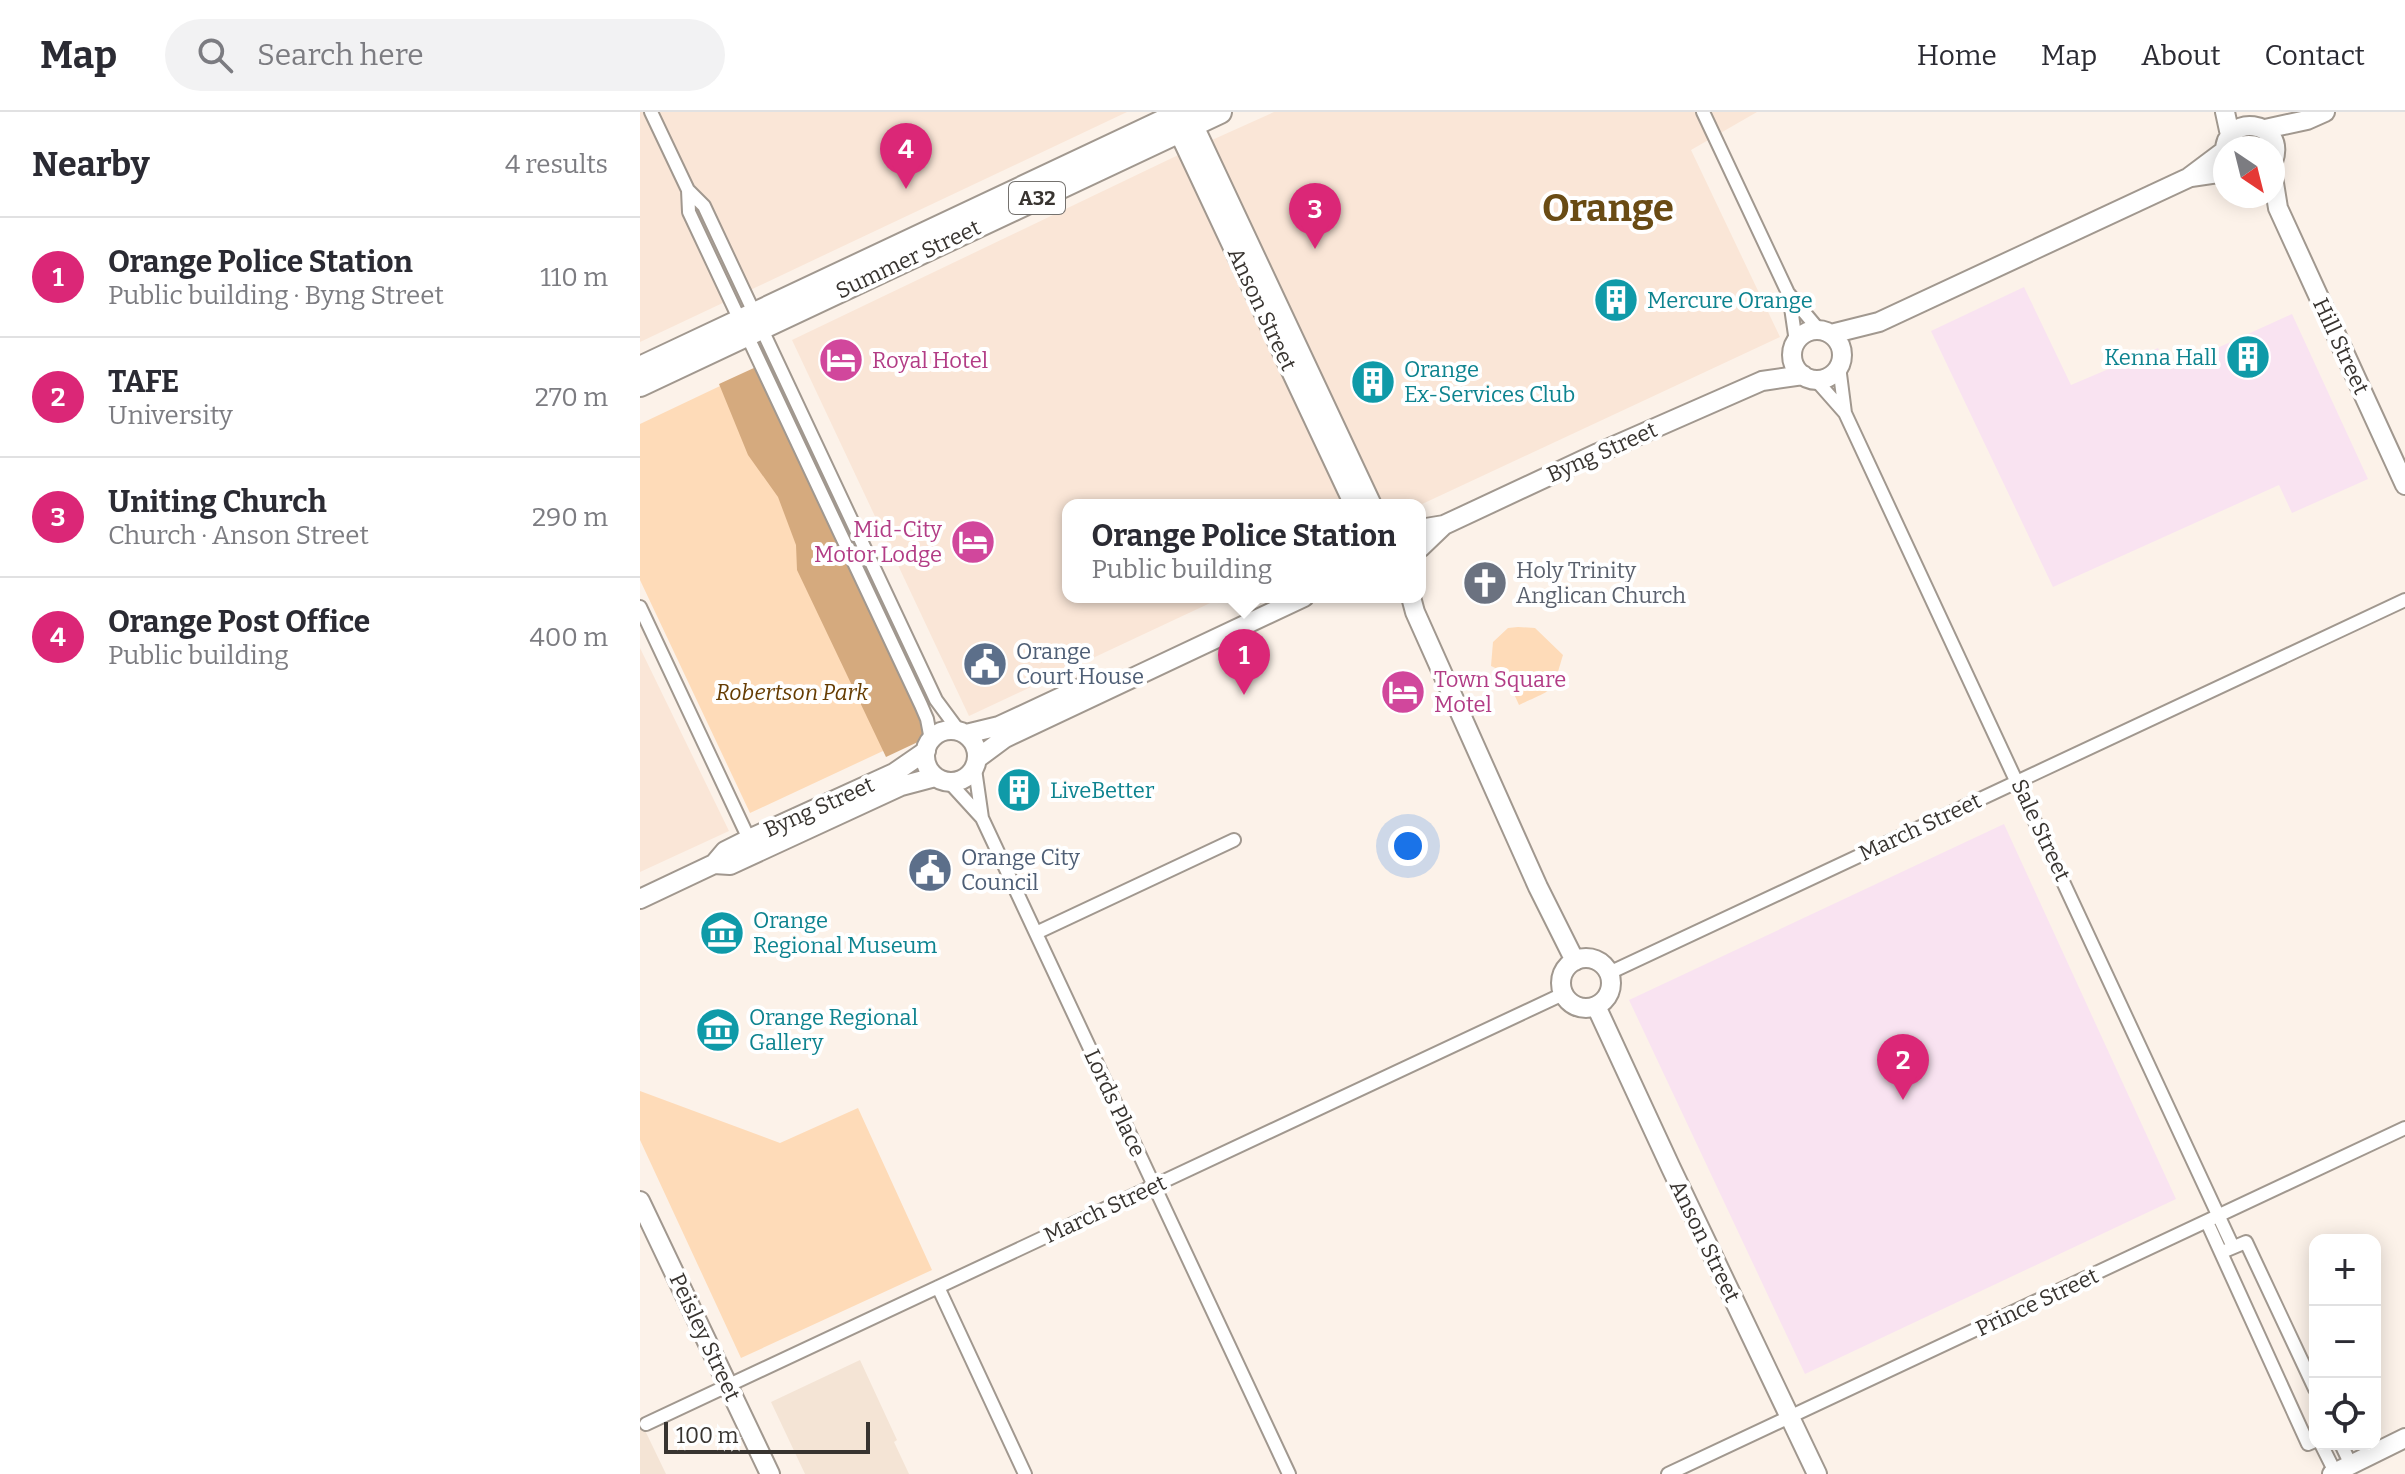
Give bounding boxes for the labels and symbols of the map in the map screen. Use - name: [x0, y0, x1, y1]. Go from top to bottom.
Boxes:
- pin: 4: [880, 123, 932, 189]
- north arrow: [2213, 136, 2285, 208]
- road number: A32: [1009, 182, 1065, 214]
- pin: 3: [1289, 183, 1341, 249]
- district label: Orange: [1542, 185, 1674, 231]
- street label: Summer Street: [831, 214, 985, 304]
- street label: Anson Street: [1222, 243, 1302, 375]
- building icon: Mercure Orange: [1592, 276, 1640, 324]
- place label: Mercure Orange: [1647, 287, 1813, 314]
- street label: Hill Street: [2307, 293, 2375, 399]
- building icon: Kenna Hall: [2224, 333, 2272, 381]
- hotel icon: Royal Hotel: [817, 336, 865, 384]
- place label: Kenna Hall: [2104, 344, 2217, 371]
- place label: Royal Hotel: [872, 347, 988, 374]
- place label: Orange Ex-Services Club: [1404, 356, 1575, 408]
- building icon: Orange Ex-Services Club: [1349, 358, 1397, 406]
- street label: Byng Street: [1543, 416, 1661, 488]
- place label: Mid-City Motor Lodge: [814, 516, 942, 568]
- hotel icon: Mid-City Motor Lodge: [949, 518, 997, 566]
- place label: Holy Trinity Anglican Church: [1516, 557, 1686, 609]
- church icon: Holy Trinity Anglican Church: [1461, 559, 1509, 607]
- pin: 1: [1218, 629, 1270, 695]
- place label: Orange Court House: [1016, 638, 1144, 690]
- public building icon: Orange Court House: [961, 640, 1009, 688]
- place label: Town Square Motel: [1434, 666, 1566, 718]
- hotel icon: Town Square Motel: [1379, 668, 1427, 716]
- park label: Robertson Park: [716, 679, 869, 706]
- building icon: LiveBetter: [995, 766, 1043, 814]
- street label: Byng Street: [760, 771, 878, 843]
- street label: Sale Street: [2006, 775, 2076, 885]
- place label: LiveBetter: [1050, 777, 1155, 804]
- street label: March Street: [1855, 787, 1985, 867]
- your location: [1388, 826, 1428, 866]
- place label: Orange City Council: [961, 844, 1080, 896]
- public building icon: Orange City Council: [906, 846, 954, 894]
- place label: Orange Regional Museum: [753, 907, 937, 959]
- museum icon: Orange Regional Museum: [698, 909, 746, 957]
- place label: Orange Regional Gallery: [749, 1004, 918, 1056]
- museum icon: Orange Regional Gallery: [694, 1006, 742, 1054]
- pin: 2: [1877, 1034, 1929, 1100]
- street label: Lords Place: [1078, 1045, 1152, 1161]
- street label: March Street: [1040, 1169, 1170, 1249]
- street label: Anson Street: [1664, 1175, 1746, 1307]
- street label: Prince Street: [1971, 1262, 2103, 1342]
- street label: Peisley Street: [664, 1269, 746, 1405]
- scale bar: [664, 1418, 870, 1454]

